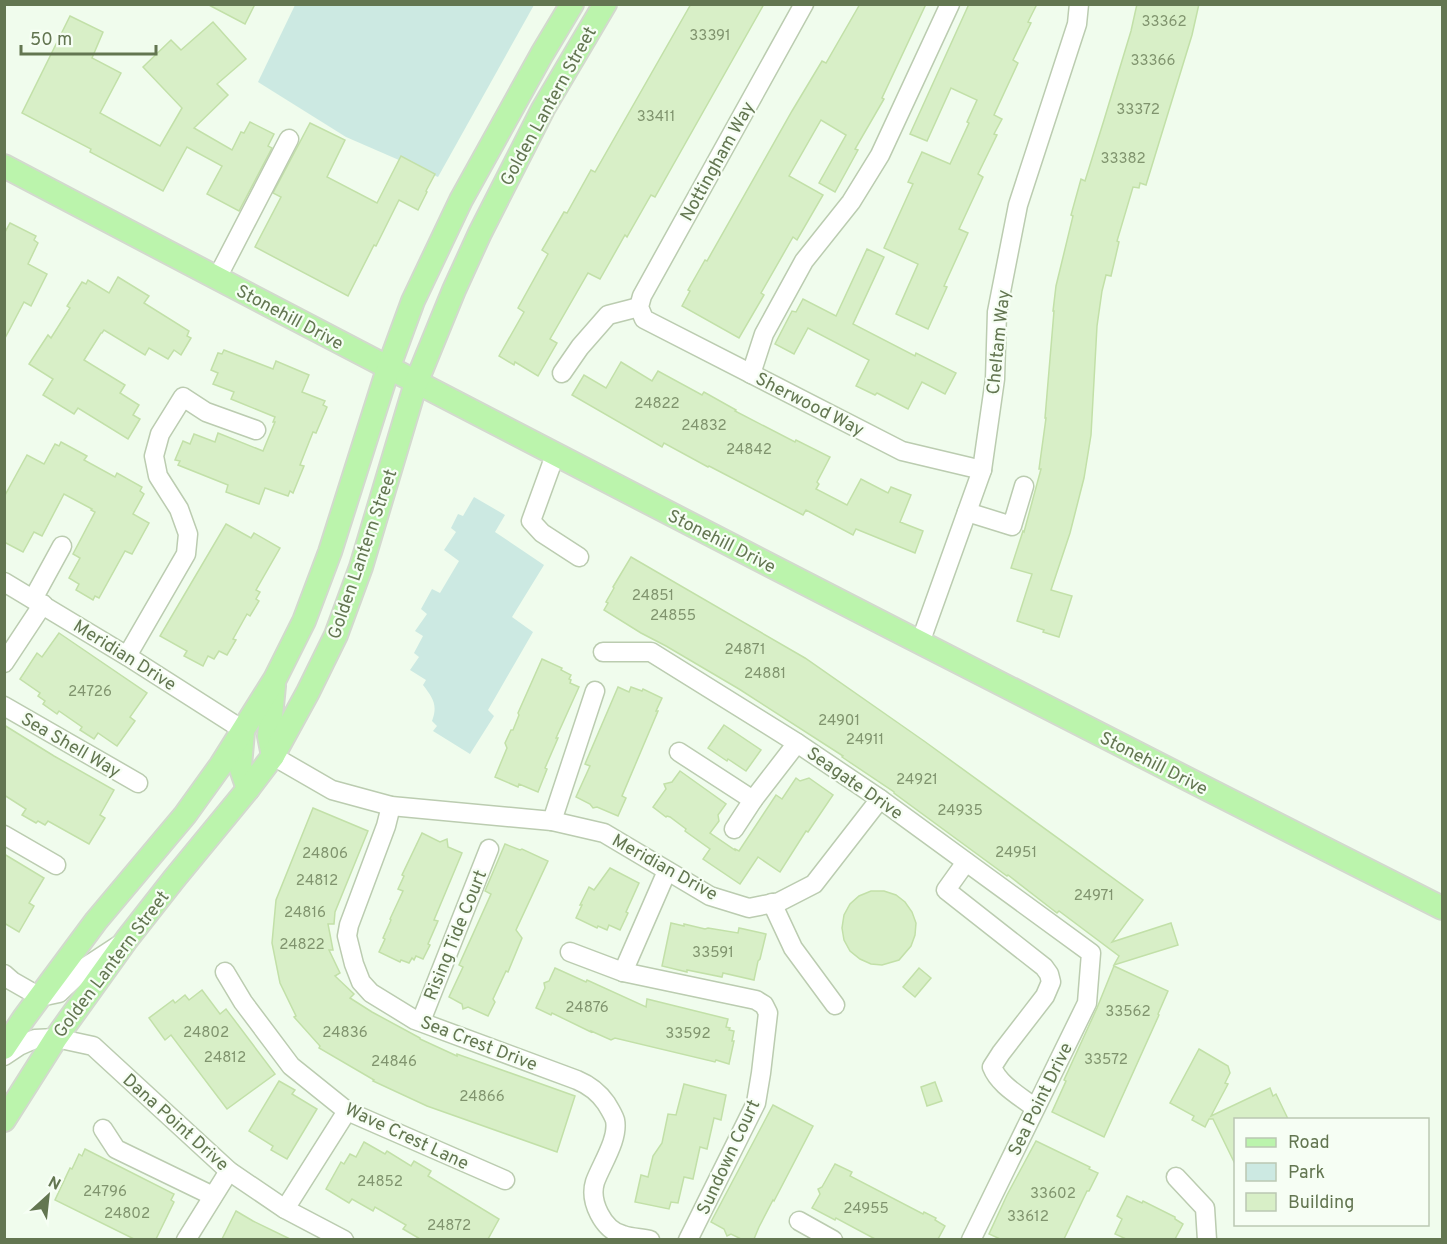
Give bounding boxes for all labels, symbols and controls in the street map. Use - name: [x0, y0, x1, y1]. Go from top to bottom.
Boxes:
- house number: 33362: [1141, 13, 1187, 32]
- scale bar: [21, 18, 156, 56]
- street label: Golden Lantern Street: [496, 23, 603, 190]
- house number: 33391: [689, 27, 731, 46]
- text: 50 m: [30, 29, 72, 52]
- house number: 33366: [1131, 52, 1176, 71]
- street label: Nottingham Way: [676, 98, 761, 226]
- house number: 33372: [1116, 101, 1160, 120]
- house number: 33411: [637, 108, 675, 127]
- house number: 33382: [1100, 150, 1146, 169]
- street label: Stonehill Drive: [232, 280, 347, 356]
- street label: Cheltam Way: [983, 288, 1016, 396]
- street label: Sherwood Way: [751, 368, 868, 443]
- house number: 24822: [634, 395, 680, 414]
- house number: 24832: [681, 417, 727, 436]
- house number: 24842: [726, 441, 772, 460]
- street label: Golden Lantern Street: [323, 466, 403, 643]
- street label: Stonehill Drive: [663, 505, 779, 579]
- house number: 24851: [632, 587, 674, 606]
- house number: 24855: [650, 607, 696, 626]
- street label: Meridian Drive: [68, 615, 180, 697]
- house number: 24871: [724, 641, 766, 660]
- house number: 24881: [744, 665, 786, 684]
- house number: 24726: [68, 683, 112, 702]
- street label: Sea Shell Way: [16, 708, 124, 784]
- house number: 24901: [818, 712, 860, 731]
- street label: Stonehill Drive: [1095, 727, 1211, 801]
- house number: 24911: [846, 731, 884, 750]
- street label: Seagate Drive: [801, 743, 907, 826]
- house number: 24921: [896, 771, 938, 790]
- house number: 24935: [937, 802, 983, 821]
- street label: Meridian Drive: [607, 830, 721, 907]
- house number: 24951: [995, 844, 1037, 863]
- house number: 24806: [302, 845, 348, 864]
- street label: Rising Tide Court: [420, 867, 493, 1004]
- house number: 24812: [296, 872, 338, 891]
- street label: Golden Lantern Street: [49, 887, 175, 1043]
- house number: 24971: [1074, 887, 1114, 906]
- house number: 24816: [284, 904, 326, 923]
- house number: 24822: [279, 936, 325, 955]
- house number: 33591: [692, 944, 734, 963]
- house number: 24876: [565, 999, 609, 1018]
- house number: 33562: [1105, 1003, 1151, 1022]
- street label: Sea Crest Drive: [417, 1012, 540, 1077]
- house number: 24802: [183, 1024, 229, 1043]
- house number: 24836: [322, 1024, 368, 1043]
- house number: 33592: [665, 1025, 711, 1044]
- street label: Sea Point Drive: [1004, 1039, 1079, 1160]
- house number: 24812: [204, 1049, 246, 1068]
- house number: 33572: [1084, 1051, 1128, 1070]
- house number: 24846: [371, 1053, 417, 1072]
- street label: Dana Point Drive: [117, 1069, 233, 1177]
- house number: 24866: [459, 1088, 505, 1107]
- street label: Sundown Court: [693, 1096, 766, 1219]
- street label: Wave Crest Lane: [341, 1099, 472, 1176]
- legend: [1234, 1118, 1429, 1226]
- text: Road: [1288, 1132, 1330, 1155]
- text: Park: [1288, 1162, 1325, 1185]
- north arrow: [18, 1166, 78, 1226]
- text: N: [44, 1173, 64, 1196]
- house number: 24852: [357, 1173, 403, 1192]
- house number: 24796: [83, 1183, 127, 1202]
- house number: 33602: [1030, 1185, 1076, 1204]
- text: Building: [1288, 1192, 1354, 1215]
- house number: 24955: [843, 1200, 889, 1219]
- house number: 24802: [104, 1205, 150, 1224]
- house number: 33612: [1007, 1208, 1049, 1227]
- house number: 24872: [427, 1217, 471, 1236]

